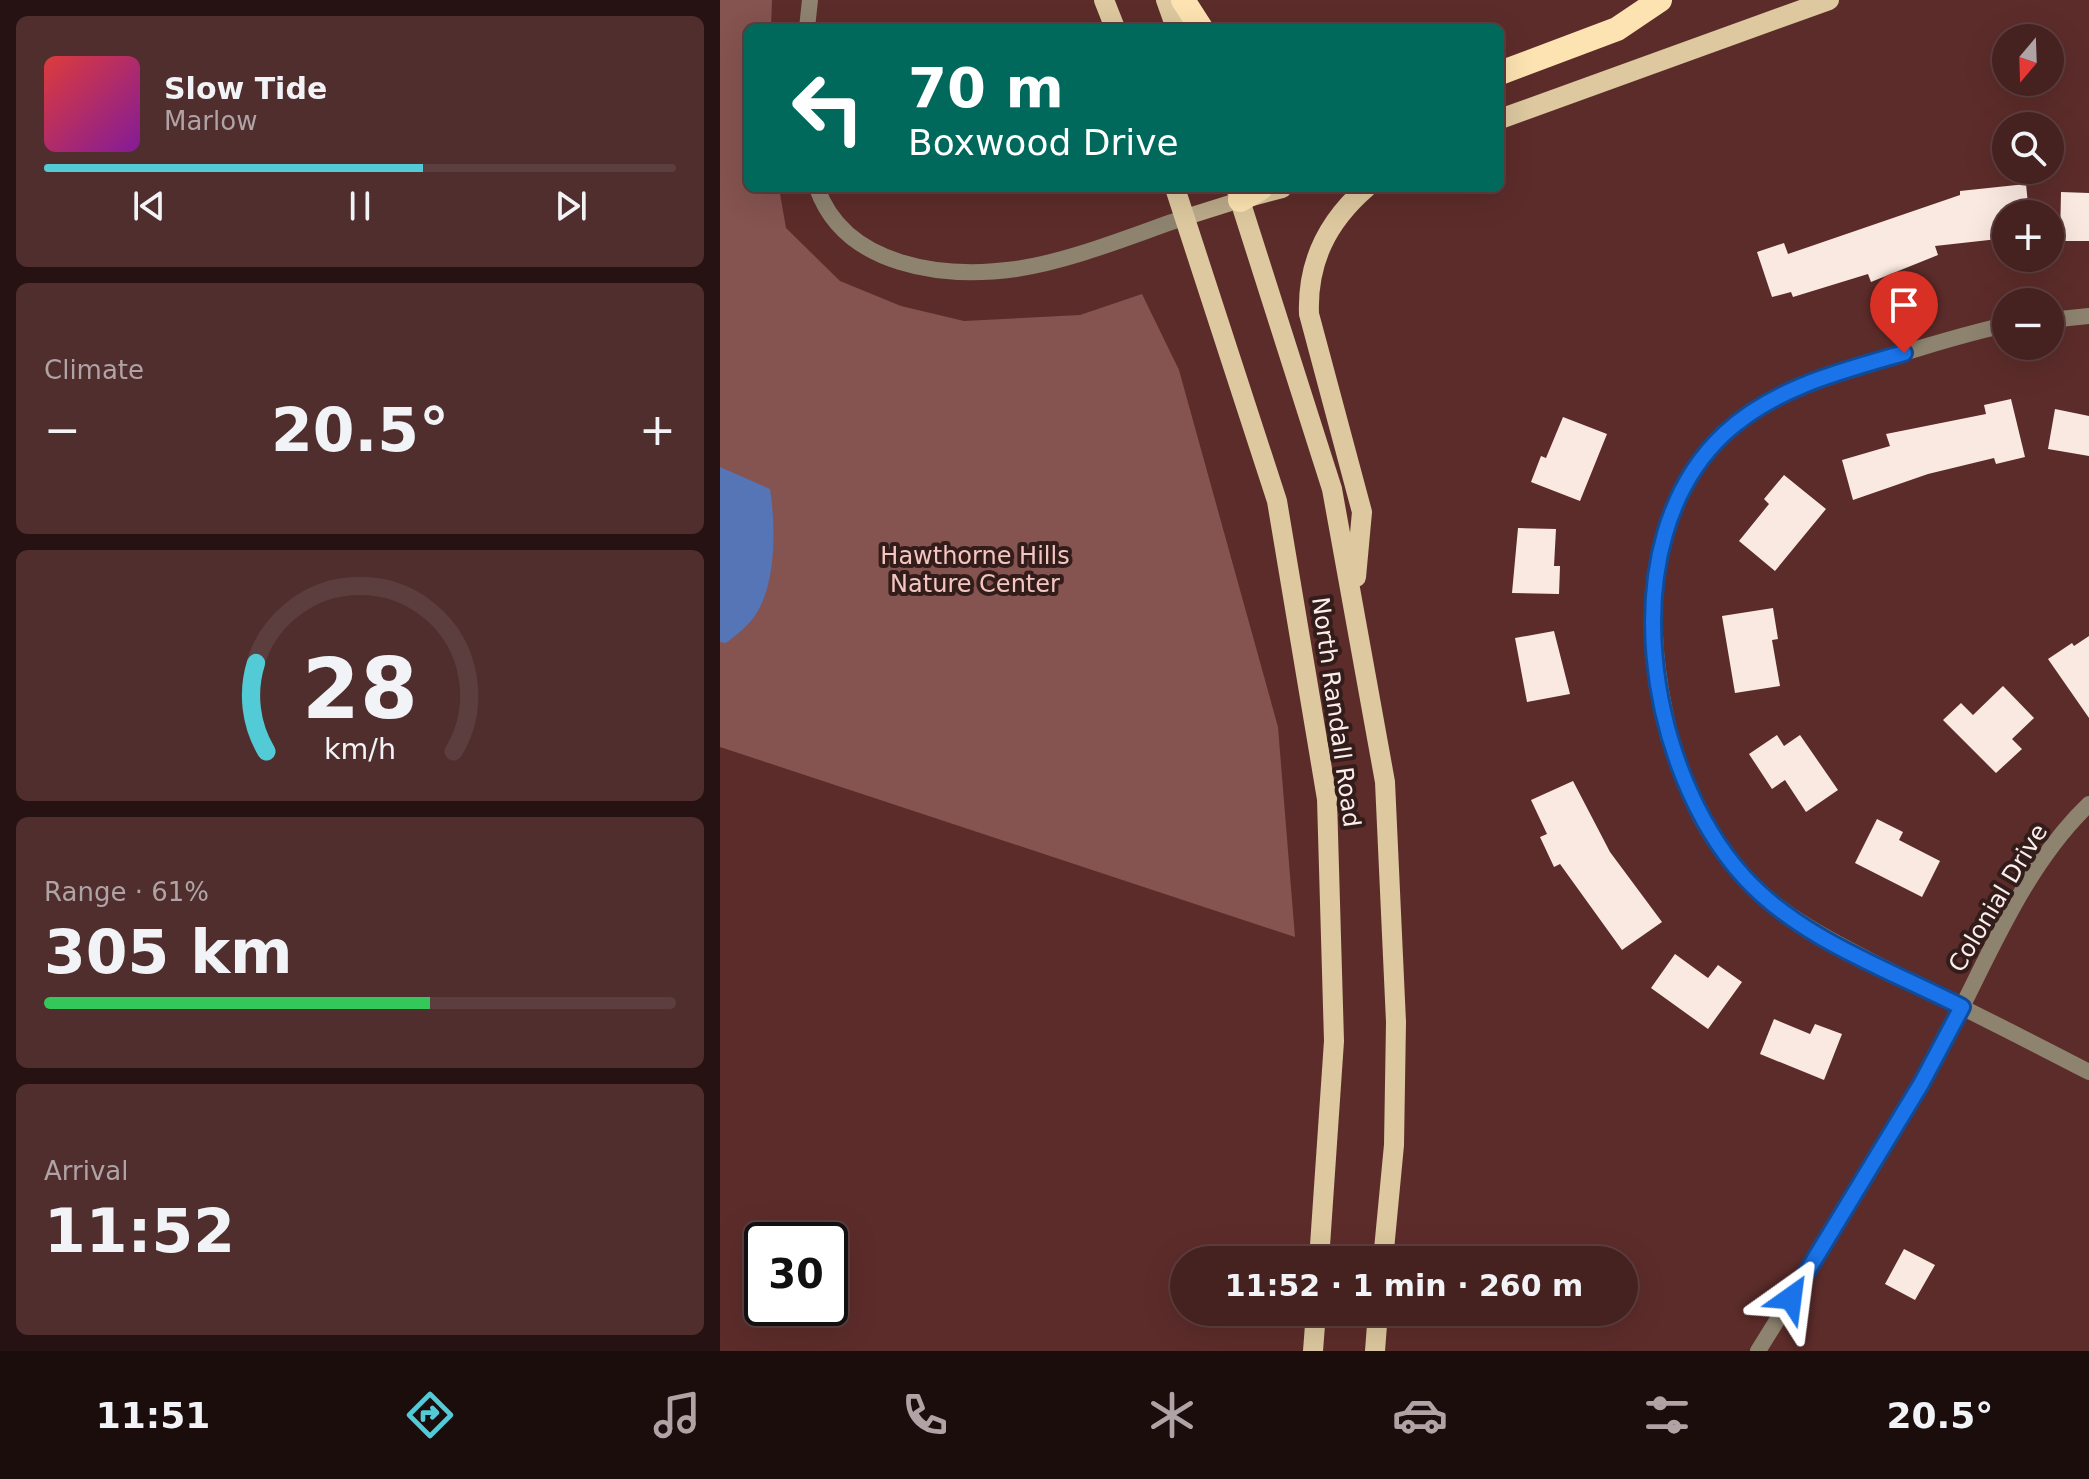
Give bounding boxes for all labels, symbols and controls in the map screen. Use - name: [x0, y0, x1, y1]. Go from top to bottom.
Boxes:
- north arrow: [1992, 24, 2064, 96]
- map controls: [1992, 24, 2064, 360]
- text: 70 m: [908, 55, 1064, 120]
- icon: left: [776, 56, 880, 160]
- text: Slow Tide: [164, 71, 327, 106]
- text: Marlow: [164, 106, 257, 136]
- button: search: [1992, 112, 2064, 184]
- text: Boxwood Drive: [908, 122, 1179, 163]
- icon: previous: [127, 184, 171, 228]
- icon: pause: [338, 184, 382, 228]
- icon: next: [549, 184, 593, 228]
- button: +: [1992, 200, 2064, 272]
- pin: [1870, 271, 1938, 353]
- icon: arrive: [1882, 283, 1926, 327]
- button: −: [1992, 288, 2064, 360]
- text: Climate: [44, 355, 144, 385]
- text: 20.5°: [271, 395, 449, 465]
- text: −: [44, 404, 81, 455]
- text: +: [639, 404, 676, 455]
- park label: Hawthorne Hills Nature Center: [880, 542, 1070, 598]
- street label: North Randall Road: [1306, 595, 1366, 829]
- text: 28: [302, 640, 418, 737]
- text: km/h: [324, 732, 396, 766]
- street label: Colonial Drive: [1943, 819, 2053, 977]
- text: Range · 61%: [44, 877, 209, 907]
- text: 305 km: [44, 917, 293, 987]
- text: Arrival: [44, 1156, 128, 1186]
- text: 11:52: [44, 1196, 235, 1266]
- speed limit sign: 30: [744, 1222, 848, 1326]
- position arrow: [1749, 1256, 1833, 1340]
- text: 11:52 · 1 min · 260 m: [1225, 1268, 1583, 1303]
- icon: directions: [402, 1387, 458, 1443]
- icon: music: [649, 1387, 705, 1443]
- icon: phone: [897, 1387, 953, 1443]
- icon: climate: [1144, 1387, 1200, 1443]
- icon: car: [1392, 1387, 1448, 1443]
- icon: filters: [1639, 1387, 1695, 1443]
- text: 11:51: [96, 1395, 210, 1436]
- text: 20.5°: [1886, 1395, 1993, 1436]

